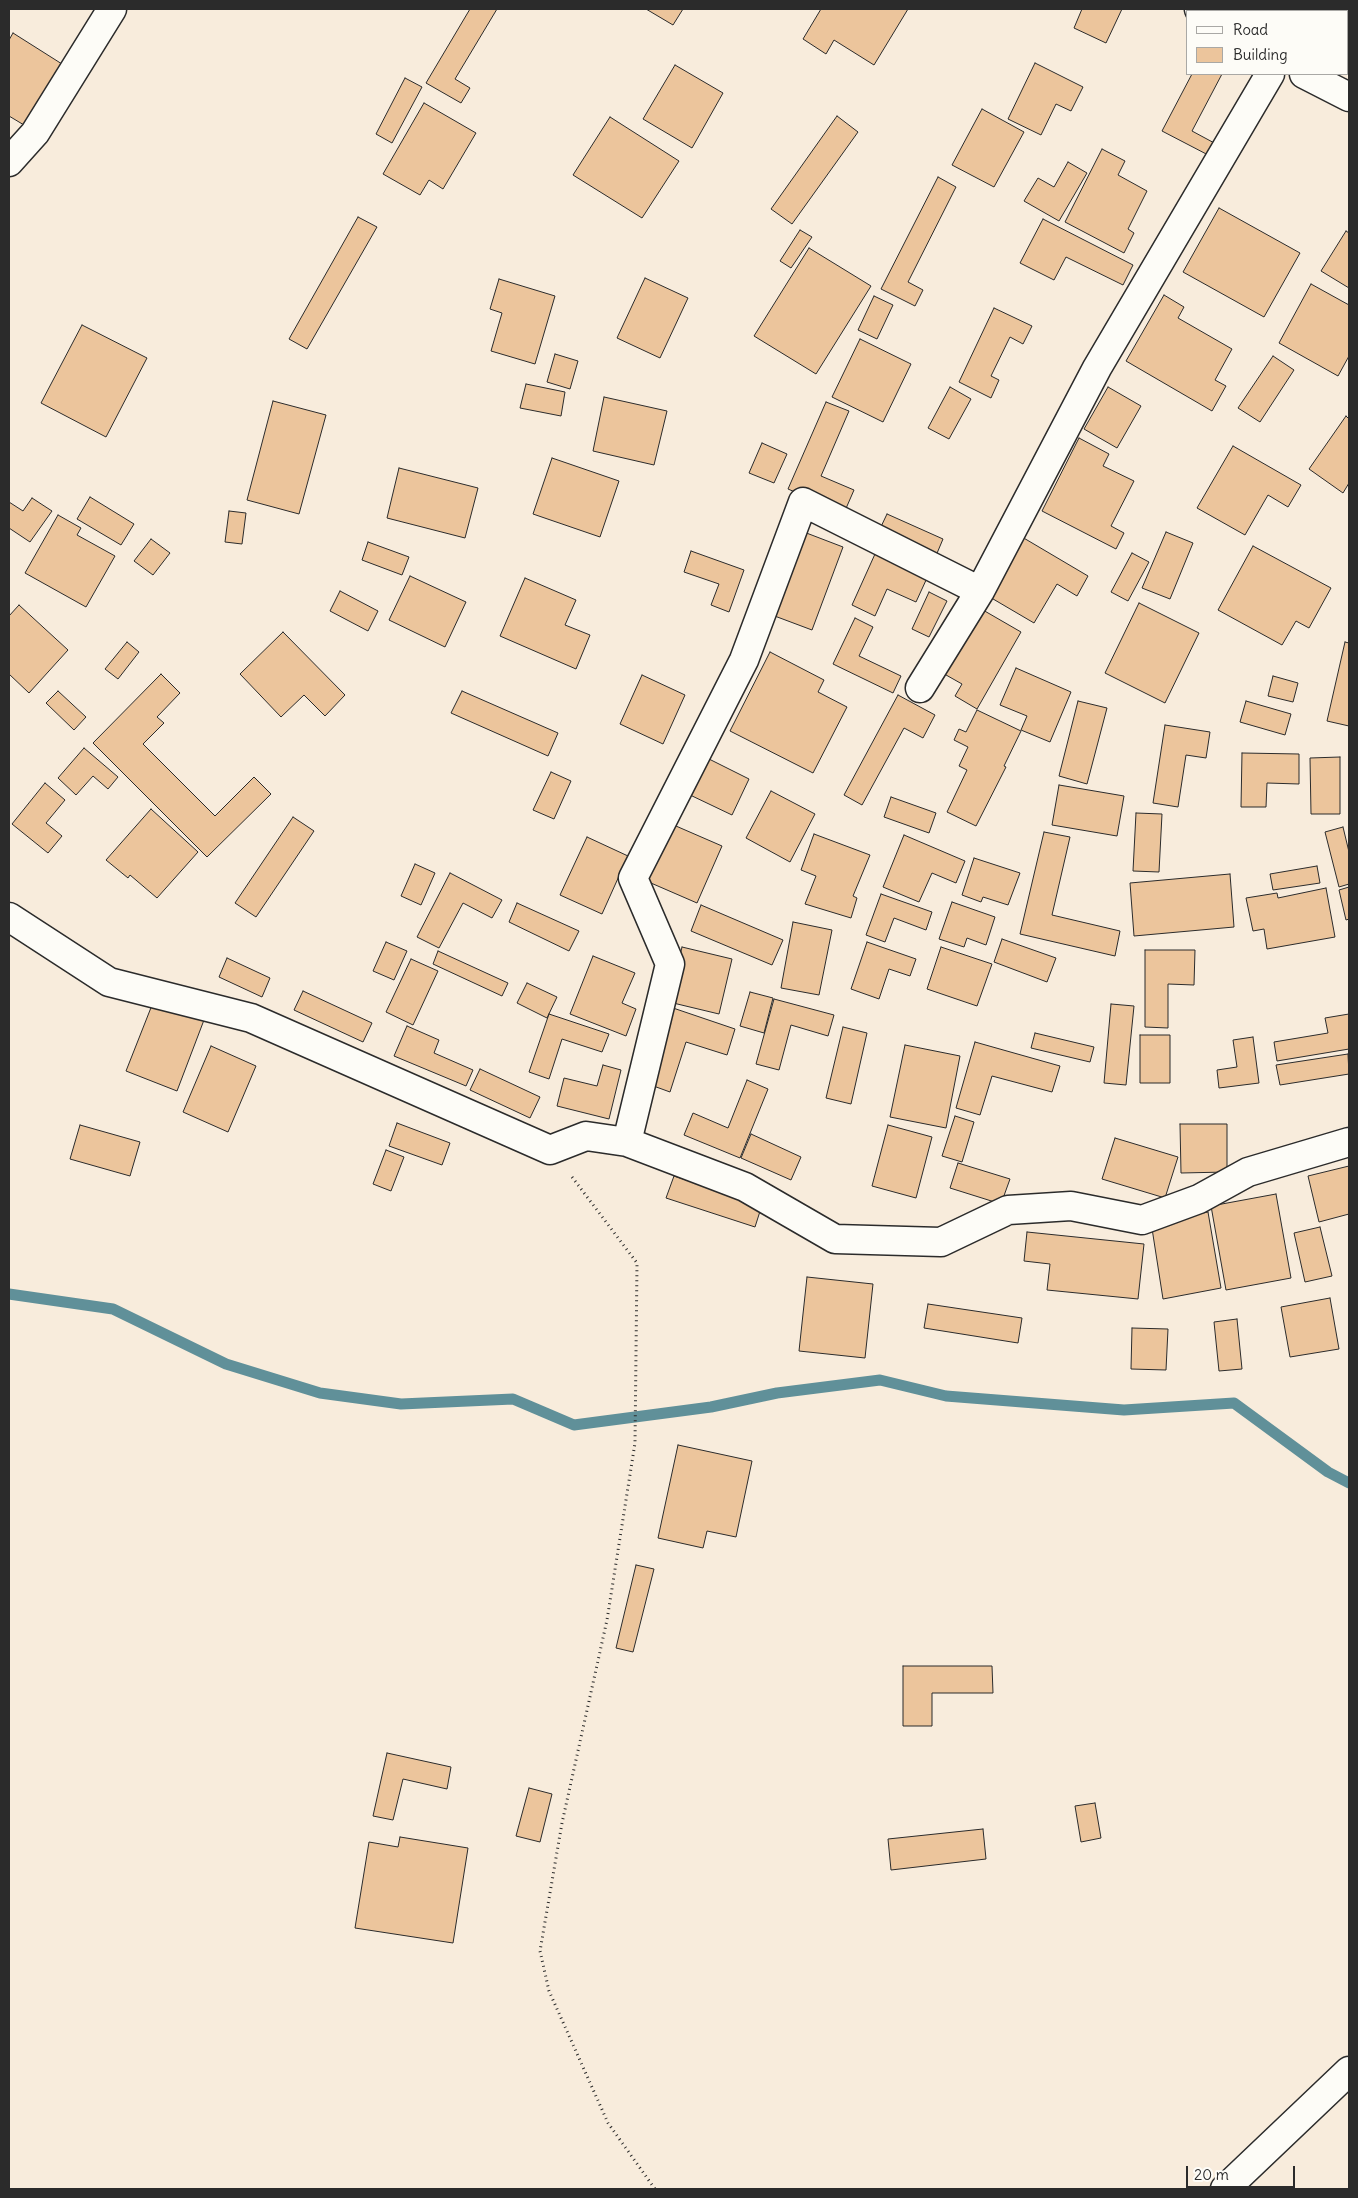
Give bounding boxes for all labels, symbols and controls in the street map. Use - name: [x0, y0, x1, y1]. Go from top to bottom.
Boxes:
- legend: [1186, 10, 1348, 75]
- text: Road: [1233, 20, 1268, 39]
- text: Building: [1233, 45, 1288, 64]
- scale bar: [1188, 2156, 1297, 2188]
- text: 20 m: [1194, 2165, 1229, 2184]

